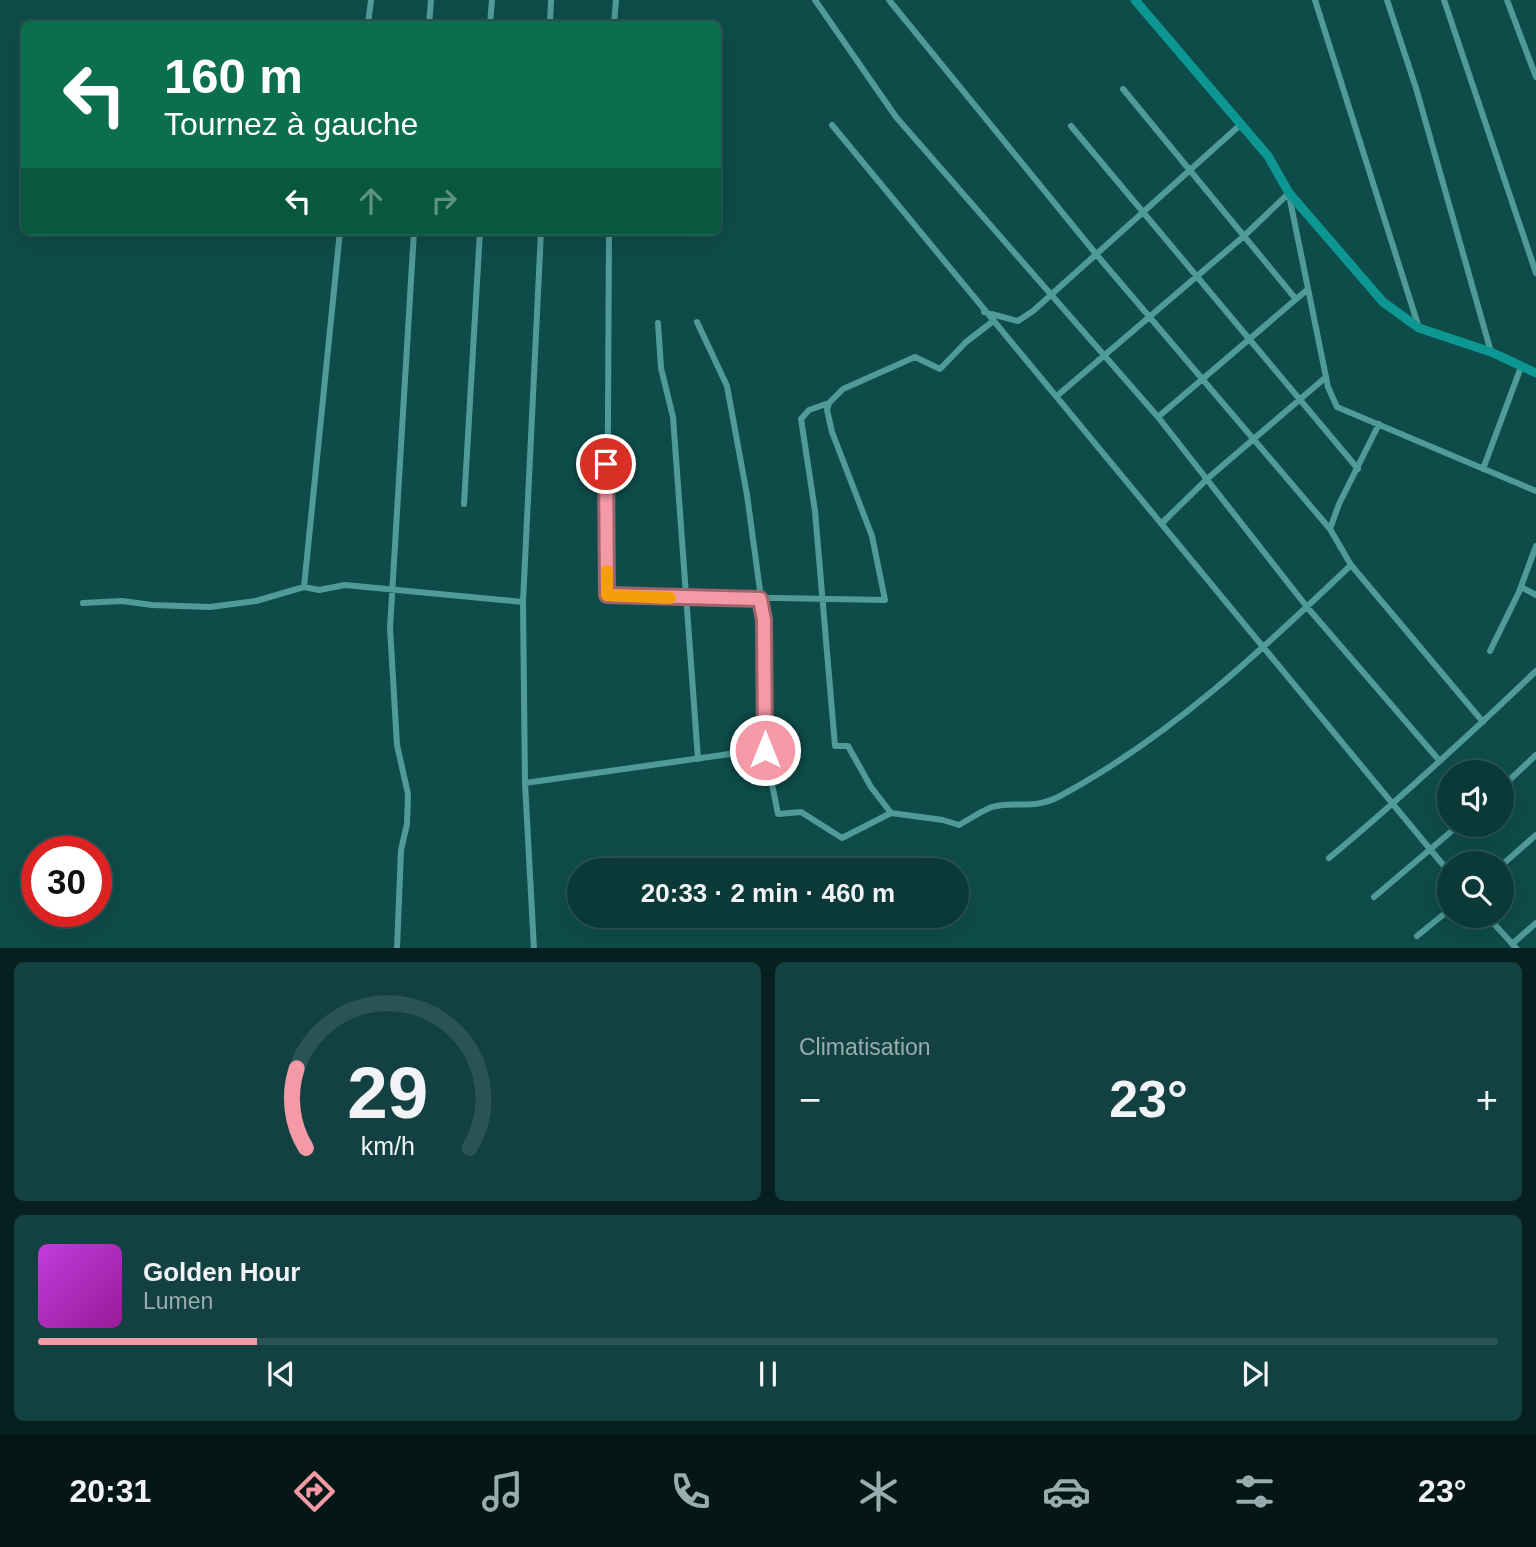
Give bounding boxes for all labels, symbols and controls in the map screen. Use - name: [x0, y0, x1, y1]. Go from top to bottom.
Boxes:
- icon: left: [49, 49, 140, 140]
- text: 160 m: [164, 49, 303, 103]
- text: Tournez à gauche: [164, 106, 418, 142]
- icon: left: [279, 182, 317, 220]
- icon: ahead: [352, 182, 390, 220]
- icon: right: [425, 182, 463, 220]
- pin: [576, 434, 636, 494]
- icon: arrive: [587, 445, 625, 483]
- position arrow: [728, 713, 802, 787]
- map controls: [1437, 760, 1514, 928]
- button: sound: [1437, 760, 1514, 837]
- speed limit sign: 30: [21, 836, 112, 927]
- button: search: [1437, 851, 1514, 928]
- text: 20:33 · 2 min · 460 m: [641, 878, 895, 908]
- text: Climatisation: [799, 1034, 931, 1060]
- text: 29: [347, 1052, 428, 1133]
- text: 23°: [1109, 1070, 1188, 1128]
- text: −: [799, 1079, 821, 1121]
- text: +: [1476, 1079, 1498, 1121]
- text: km/h: [360, 1131, 415, 1159]
- text: Golden Hour: [143, 1257, 300, 1287]
- text: Lumen: [143, 1288, 213, 1314]
- icon: previous: [262, 1355, 300, 1393]
- icon: pause: [749, 1355, 787, 1393]
- icon: next: [1236, 1355, 1274, 1393]
- icon: directions: [290, 1467, 339, 1516]
- icon: music: [478, 1467, 527, 1516]
- icon: phone: [666, 1467, 715, 1516]
- icon: climate: [854, 1467, 903, 1516]
- icon: car: [1042, 1467, 1091, 1516]
- icon: filters: [1230, 1467, 1279, 1516]
- text: 20:31: [69, 1473, 151, 1509]
- text: 23°: [1418, 1473, 1467, 1509]

